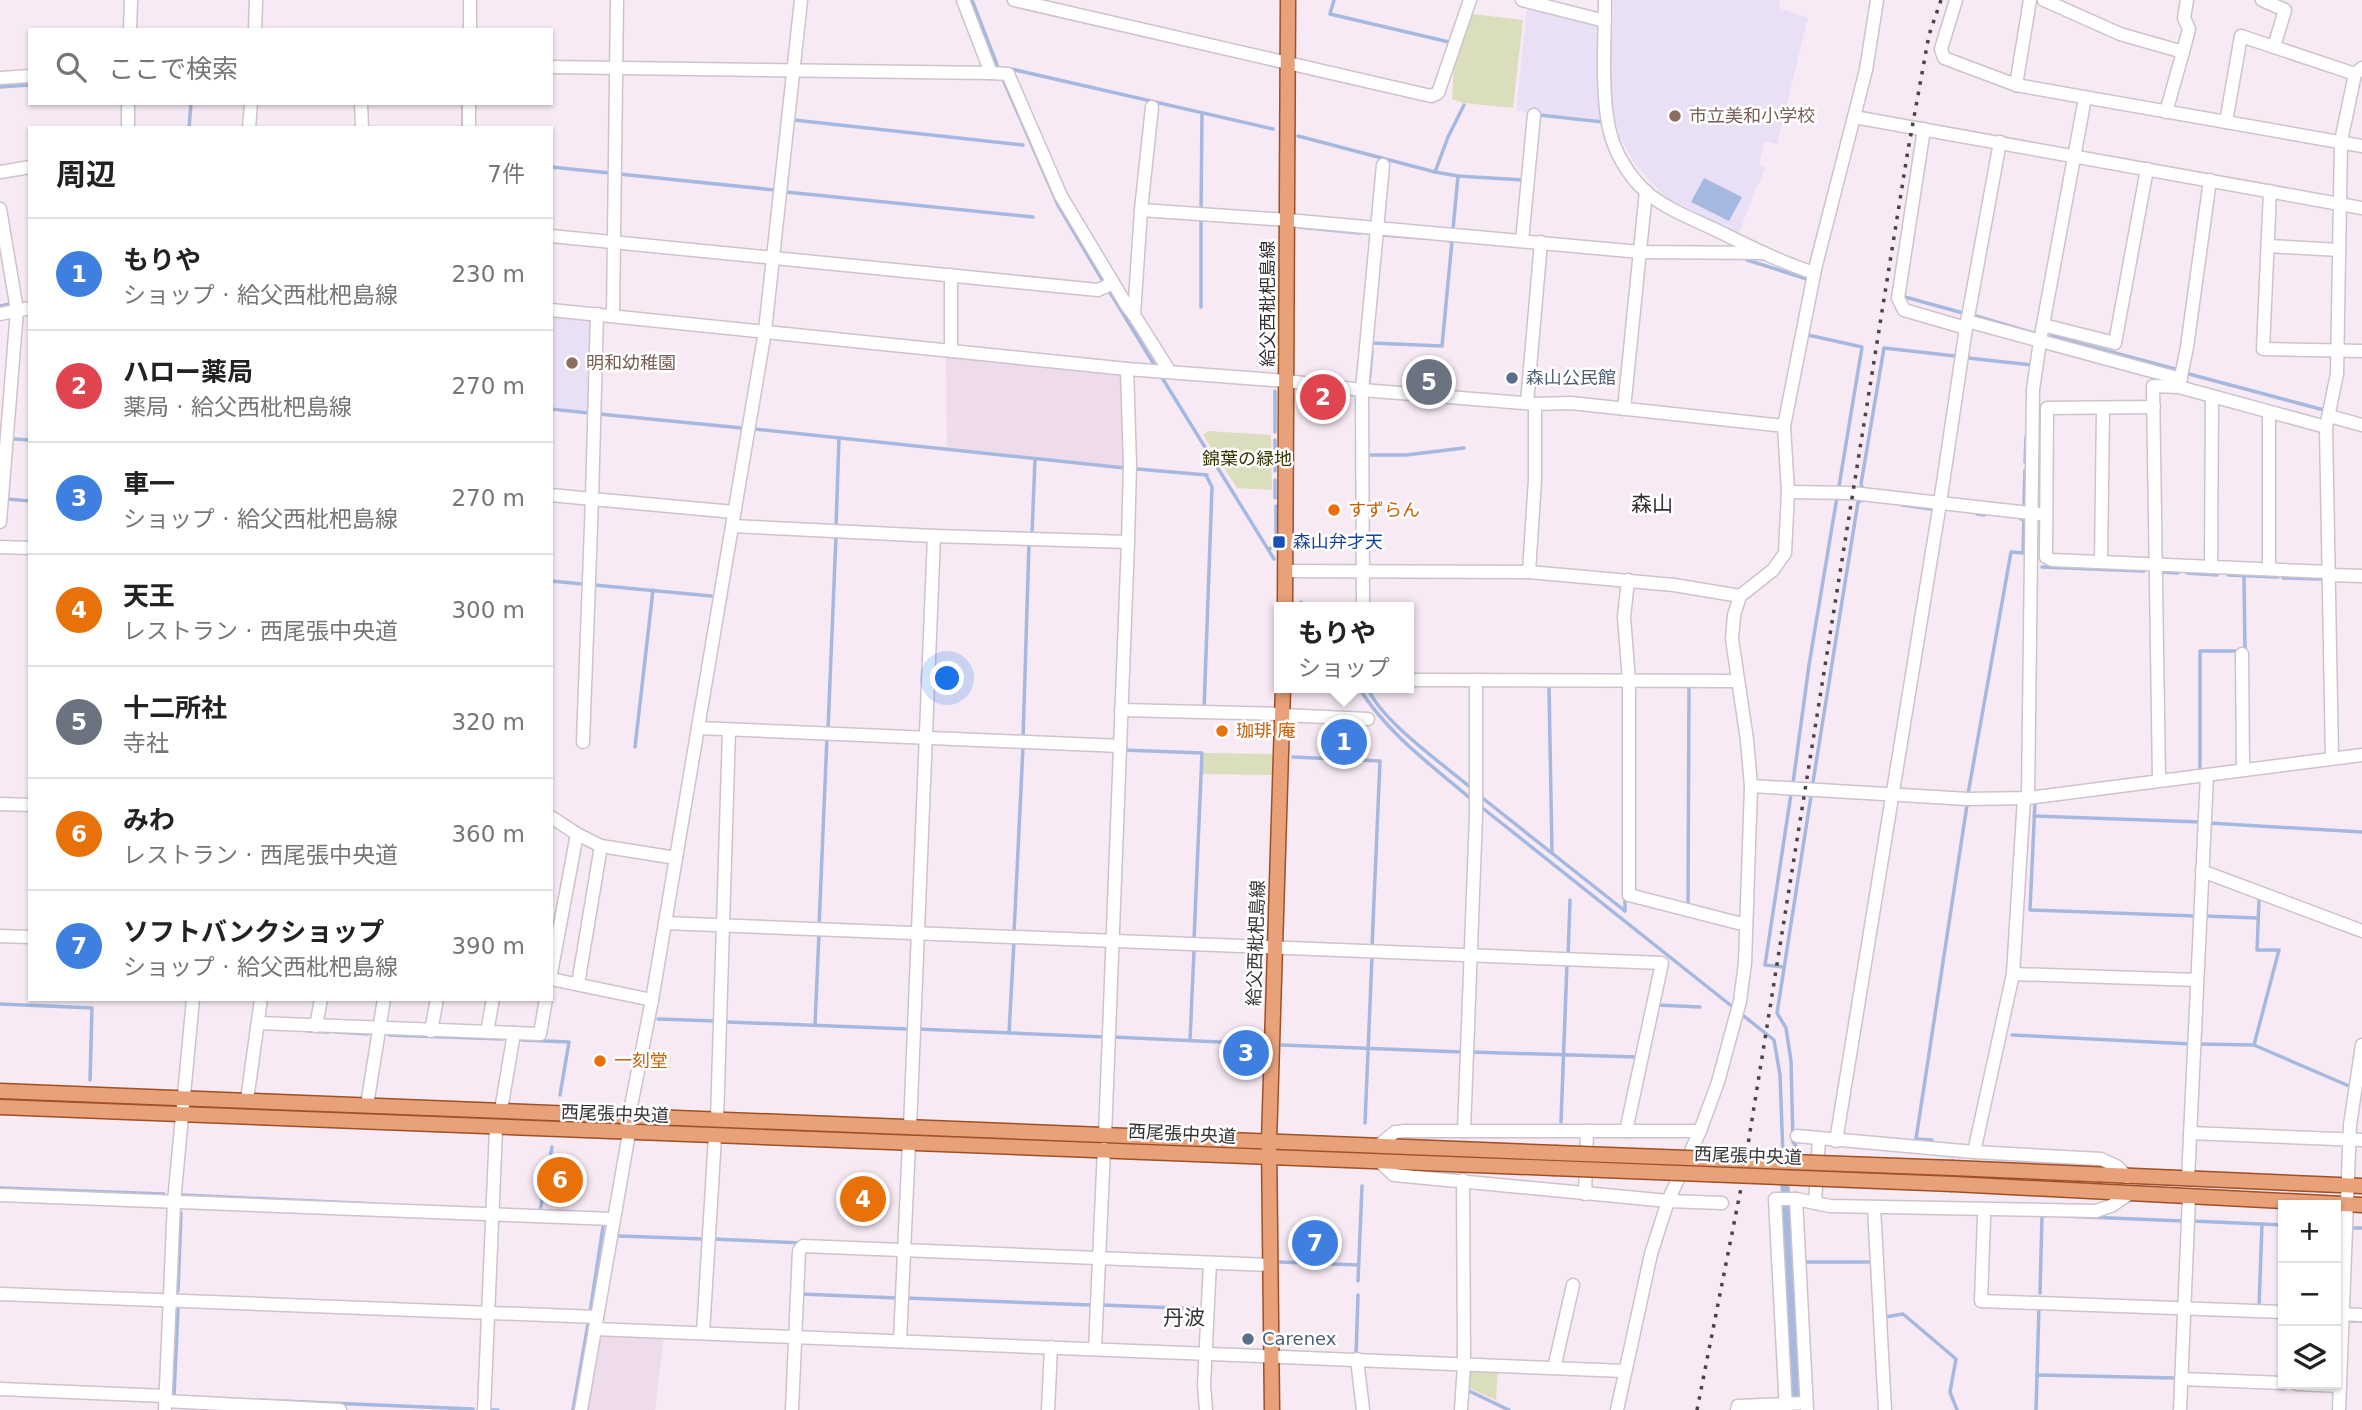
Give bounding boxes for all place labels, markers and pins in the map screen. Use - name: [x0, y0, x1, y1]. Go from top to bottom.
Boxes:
- place label: 市立美和小学校: [1689, 105, 1815, 126]
- marker: 市立美和小学校: [1667, 108, 1683, 124]
- place label: 明和幼稚園: [586, 352, 676, 373]
- marker: 明和幼稚園: [564, 355, 580, 371]
- pin: 5: [1406, 356, 1452, 408]
- place label: 森山公民館: [1526, 367, 1616, 388]
- marker: 森山公民館: [1504, 370, 1520, 386]
- pin: 2: [1300, 371, 1346, 423]
- place label: すずらん: [1348, 499, 1420, 520]
- marker: すずらん: [1326, 502, 1342, 518]
- place label: 森山弁才天: [1293, 531, 1383, 552]
- marker: 森山弁才天: [1271, 534, 1287, 550]
- pin: 1: [1321, 716, 1367, 768]
- place label: 珈琲 庵: [1236, 720, 1296, 741]
- marker: 珈琲 庵: [1214, 723, 1230, 739]
- pin: 3: [1223, 1027, 1269, 1079]
- place label: 一刻堂: [614, 1050, 668, 1071]
- marker: 一刻堂: [592, 1053, 608, 1069]
- pin: 6: [537, 1154, 583, 1206]
- pin: 4: [840, 1173, 886, 1225]
- pin: 7: [1292, 1217, 1338, 1269]
- place label: Carenex: [1262, 1328, 1337, 1349]
- marker: Carenex: [1240, 1331, 1256, 1347]

